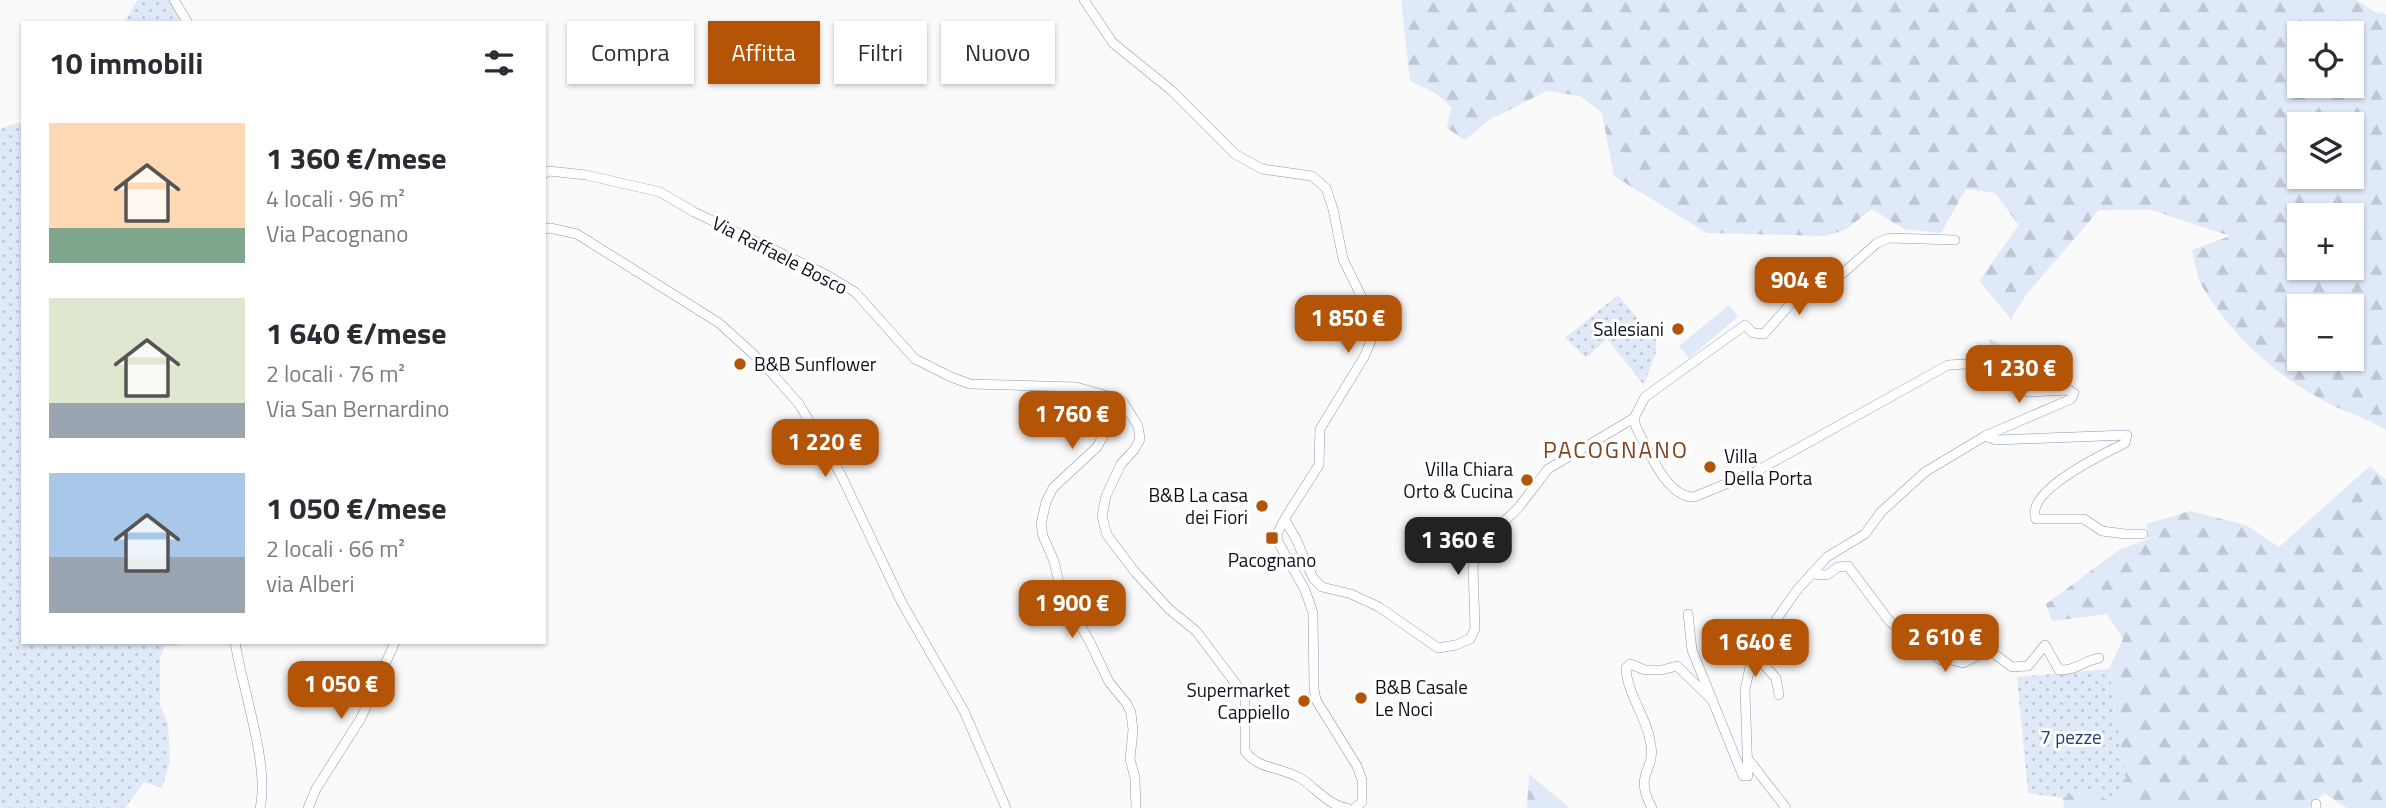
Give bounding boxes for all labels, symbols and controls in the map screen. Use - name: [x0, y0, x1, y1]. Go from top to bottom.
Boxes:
- chip: Compra: [567, 21, 694, 84]
- chip: Affitta: [708, 21, 820, 84]
- chip: Filtri: [834, 21, 927, 84]
- chip: Nuovo: [941, 21, 1055, 84]
- map controls: [2287, 21, 2364, 371]
- button: locate: [2287, 21, 2364, 98]
- text: 10 immobili: [49, 40, 203, 86]
- icon: filters: [480, 44, 518, 82]
- button: layers: [2287, 112, 2364, 189]
- text: 1 360 €/mese: [266, 135, 446, 181]
- icon: home: [105, 151, 189, 235]
- text: 4 locali · 96 m²: [266, 181, 405, 216]
- button: +: [2287, 203, 2364, 280]
- street label: Via Raffaele Bosco: [707, 208, 853, 301]
- text: Via Pacognano: [266, 216, 408, 251]
- pin: 904 €: [1750, 258, 1848, 317]
- text: 904 €: [1771, 262, 1827, 297]
- button: −: [2287, 294, 2364, 371]
- pin: 1 850 €: [1283, 296, 1413, 355]
- text: 1 850 €: [1311, 300, 1385, 335]
- text: 1 640 €/mese: [266, 310, 446, 356]
- place label: Salesiani: [1593, 314, 1664, 343]
- marker: Salesiani: [1670, 321, 1686, 337]
- icon: home: [105, 326, 189, 410]
- pin: 1 230 €: [1954, 346, 2084, 405]
- place label: B&B Sunflower: [754, 349, 877, 378]
- text: 1 230 €: [1982, 350, 2056, 385]
- text: 2 locali · 76 m²: [266, 356, 405, 391]
- marker: B&B Sunflower: [732, 356, 748, 372]
- text: Via San Bernardino: [266, 391, 449, 426]
- pin: 1 760 €: [1007, 392, 1137, 451]
- text: 1 760 €: [1035, 396, 1109, 431]
- pin: 1 220 €: [760, 420, 890, 479]
- text: 1 220 €: [788, 424, 862, 459]
- district label: PACOGNANO: [1543, 432, 1689, 467]
- place label: Villa Della Porta: [1724, 441, 1813, 492]
- place label: Villa Chiara Orto & Cucina: [1403, 454, 1513, 505]
- marker: Villa Della Porta: [1702, 459, 1718, 475]
- marker: Villa Chiara Orto & Cucina: [1519, 472, 1535, 488]
- place label: B&B La casa dei Fiori: [1148, 480, 1248, 531]
- text: 1 050 €/mese: [266, 485, 446, 531]
- marker: B&B La casa dei Fiori: [1254, 498, 1270, 514]
- icon: home: [105, 501, 189, 585]
- pin: 1 360 €: [1393, 518, 1523, 577]
- text: 1 360 €: [1421, 522, 1495, 557]
- marker: Pacognano: [1264, 530, 1280, 546]
- text: 2 locali · 66 m²: [266, 531, 405, 566]
- place label: Pacognano: [1228, 545, 1316, 574]
- text: via Alberi: [266, 566, 354, 601]
- pin: 1 900 €: [1007, 580, 1137, 640]
- text: 1 900 €: [1035, 585, 1109, 620]
- pin: 2 610 €: [1880, 614, 2010, 674]
- text: 2 610 €: [1908, 619, 1982, 654]
- pin: 1 640 €: [1690, 620, 1820, 679]
- text: 1 640 €: [1718, 624, 1792, 659]
- pin: 1 050 €: [276, 662, 406, 721]
- text: 1 050 €: [304, 666, 378, 701]
- place label: B&B Casale Le Noci: [1375, 672, 1468, 723]
- place label: Supermarket Cappiello: [1186, 675, 1290, 726]
- marker: B&B Casale Le Noci: [1353, 690, 1369, 706]
- marker: Supermarket Cappiello: [1296, 693, 1312, 709]
- park label: 7 pezze: [2040, 722, 2102, 751]

